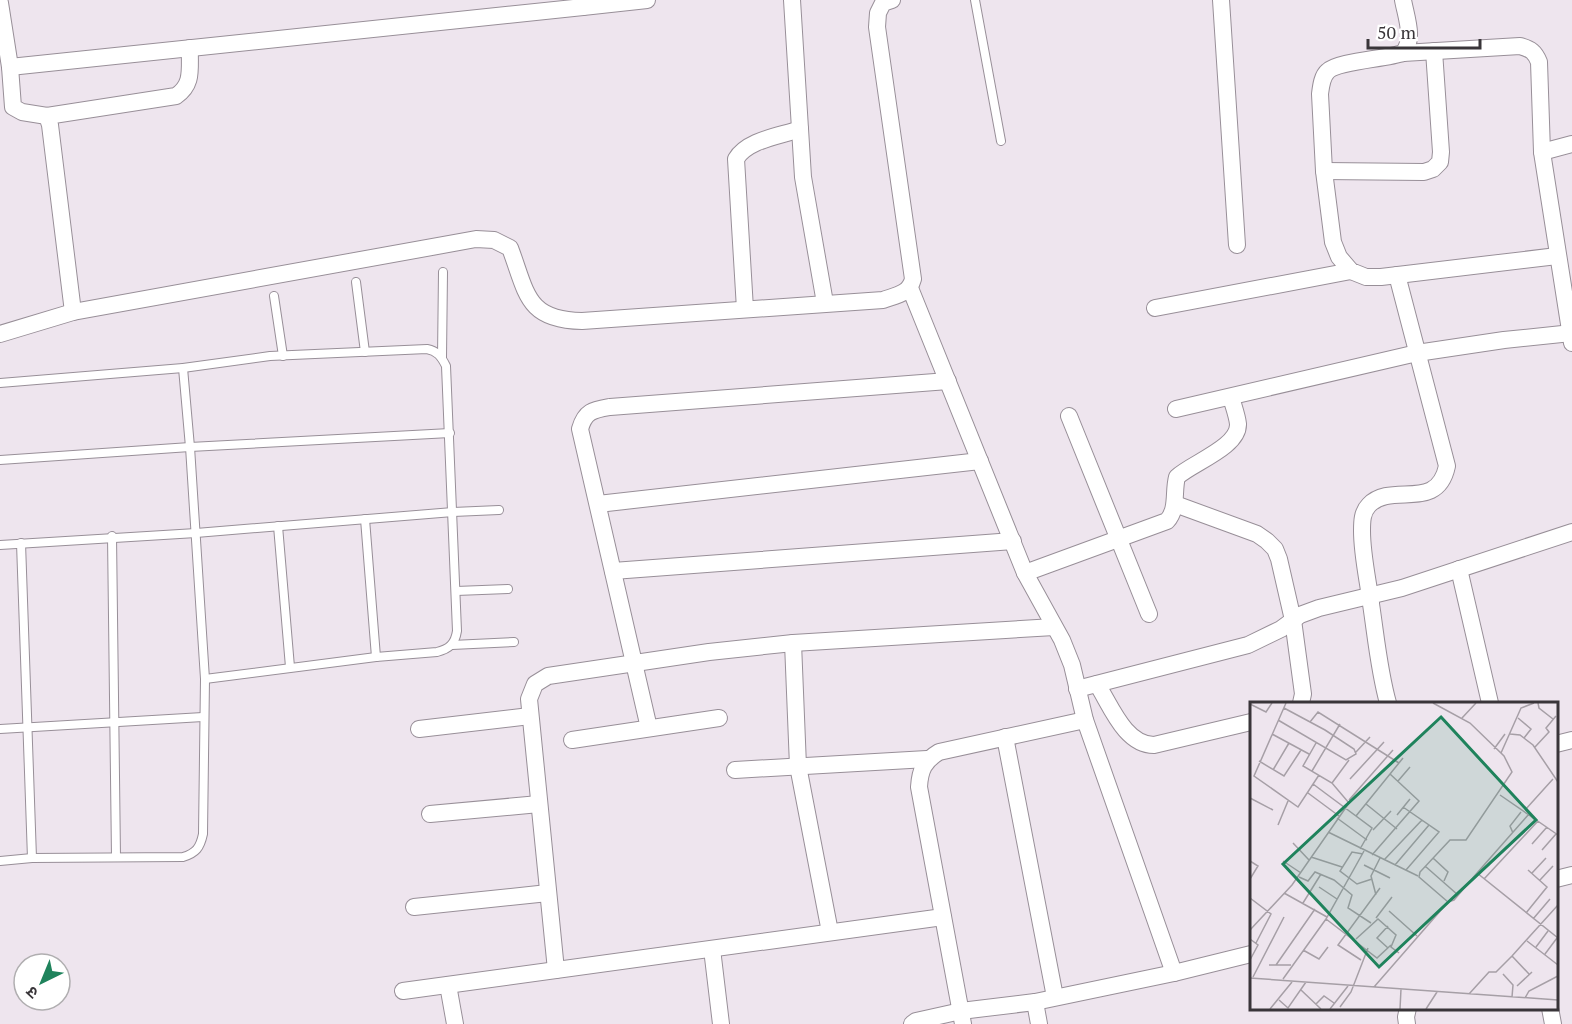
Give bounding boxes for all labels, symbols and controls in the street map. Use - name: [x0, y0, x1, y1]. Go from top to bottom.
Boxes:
- scale bar: [1368, 12, 1480, 50]
- text: 50 m: [1377, 20, 1417, 44]
- inset map: [1250, 702, 1557, 1009]
- north arrow: [12, 952, 72, 1012]
- text: उ: [20, 981, 43, 1004]

